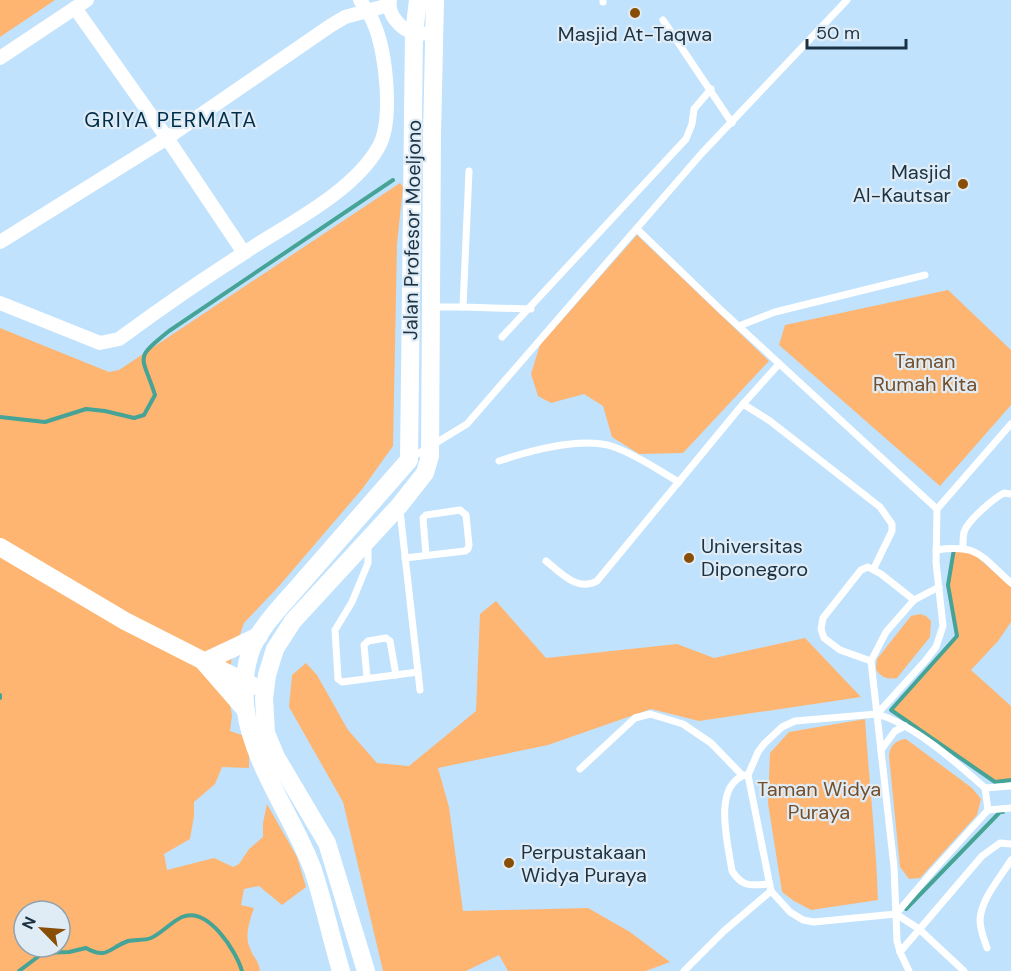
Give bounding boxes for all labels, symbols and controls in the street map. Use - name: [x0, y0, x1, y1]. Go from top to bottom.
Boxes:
- marker: Masjid At-Taqwa: [628, 6, 642, 20]
- scale bar: [807, 12, 906, 50]
- place label: Masjid At-Taqwa: [558, 21, 712, 47]
- text: 50 m: [816, 21, 860, 45]
- district label: GRIYA PERMATA: [84, 106, 258, 134]
- street label: Jalan Profesor Moeljono: [397, 120, 427, 340]
- place label: Masjid Al-Kautsar: [853, 159, 951, 208]
- marker: Masjid Al-Kautsar: [956, 177, 970, 191]
- park label: Taman Rumah Kita: [873, 348, 977, 397]
- place label: Universitas Diponegoro: [701, 533, 808, 582]
- marker: Universitas Diponegoro: [682, 551, 696, 565]
- park label: Taman Widya Puraya: [757, 776, 881, 825]
- place label: Perpustakaan Widya Puraya: [521, 839, 647, 888]
- marker: Perpustakaan Widya Puraya: [502, 856, 516, 870]
- north arrow: [12, 899, 72, 959]
- text: N: [17, 913, 41, 933]

